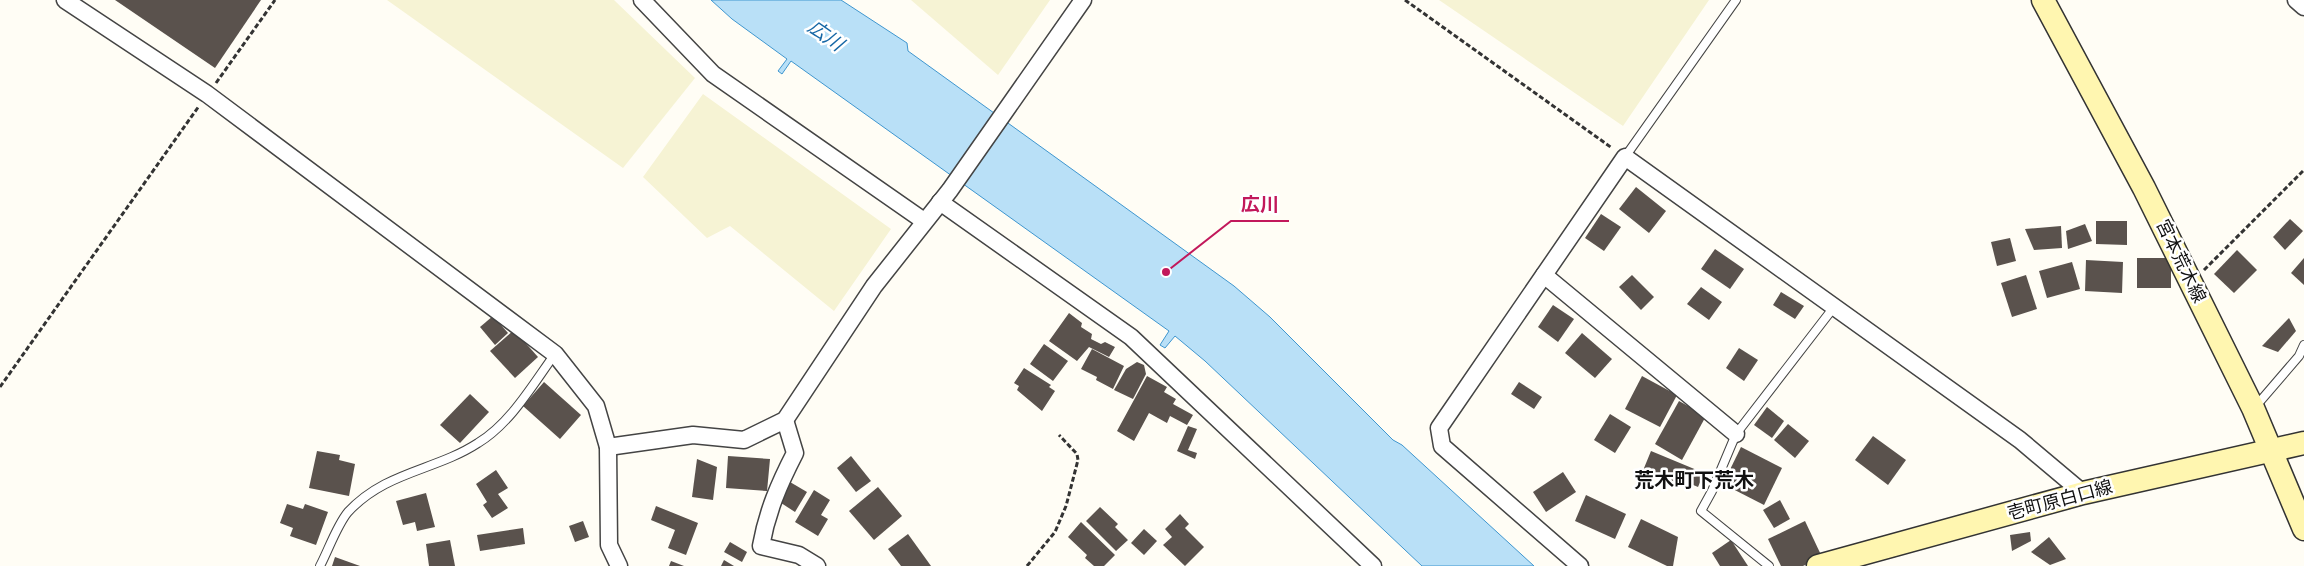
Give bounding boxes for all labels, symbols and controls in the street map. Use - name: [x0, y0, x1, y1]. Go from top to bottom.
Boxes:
- water label: 広川: [804, 14, 850, 57]
- callout: 広川: [1231, 187, 1289, 221]
- text: 広川: [1241, 192, 1279, 216]
- street label: 宮本荒木線: [2151, 215, 2212, 306]
- district label: 荒木町下荒木: [1634, 467, 1754, 492]
- street label: 壱町原白口線: [2005, 474, 2115, 525]

